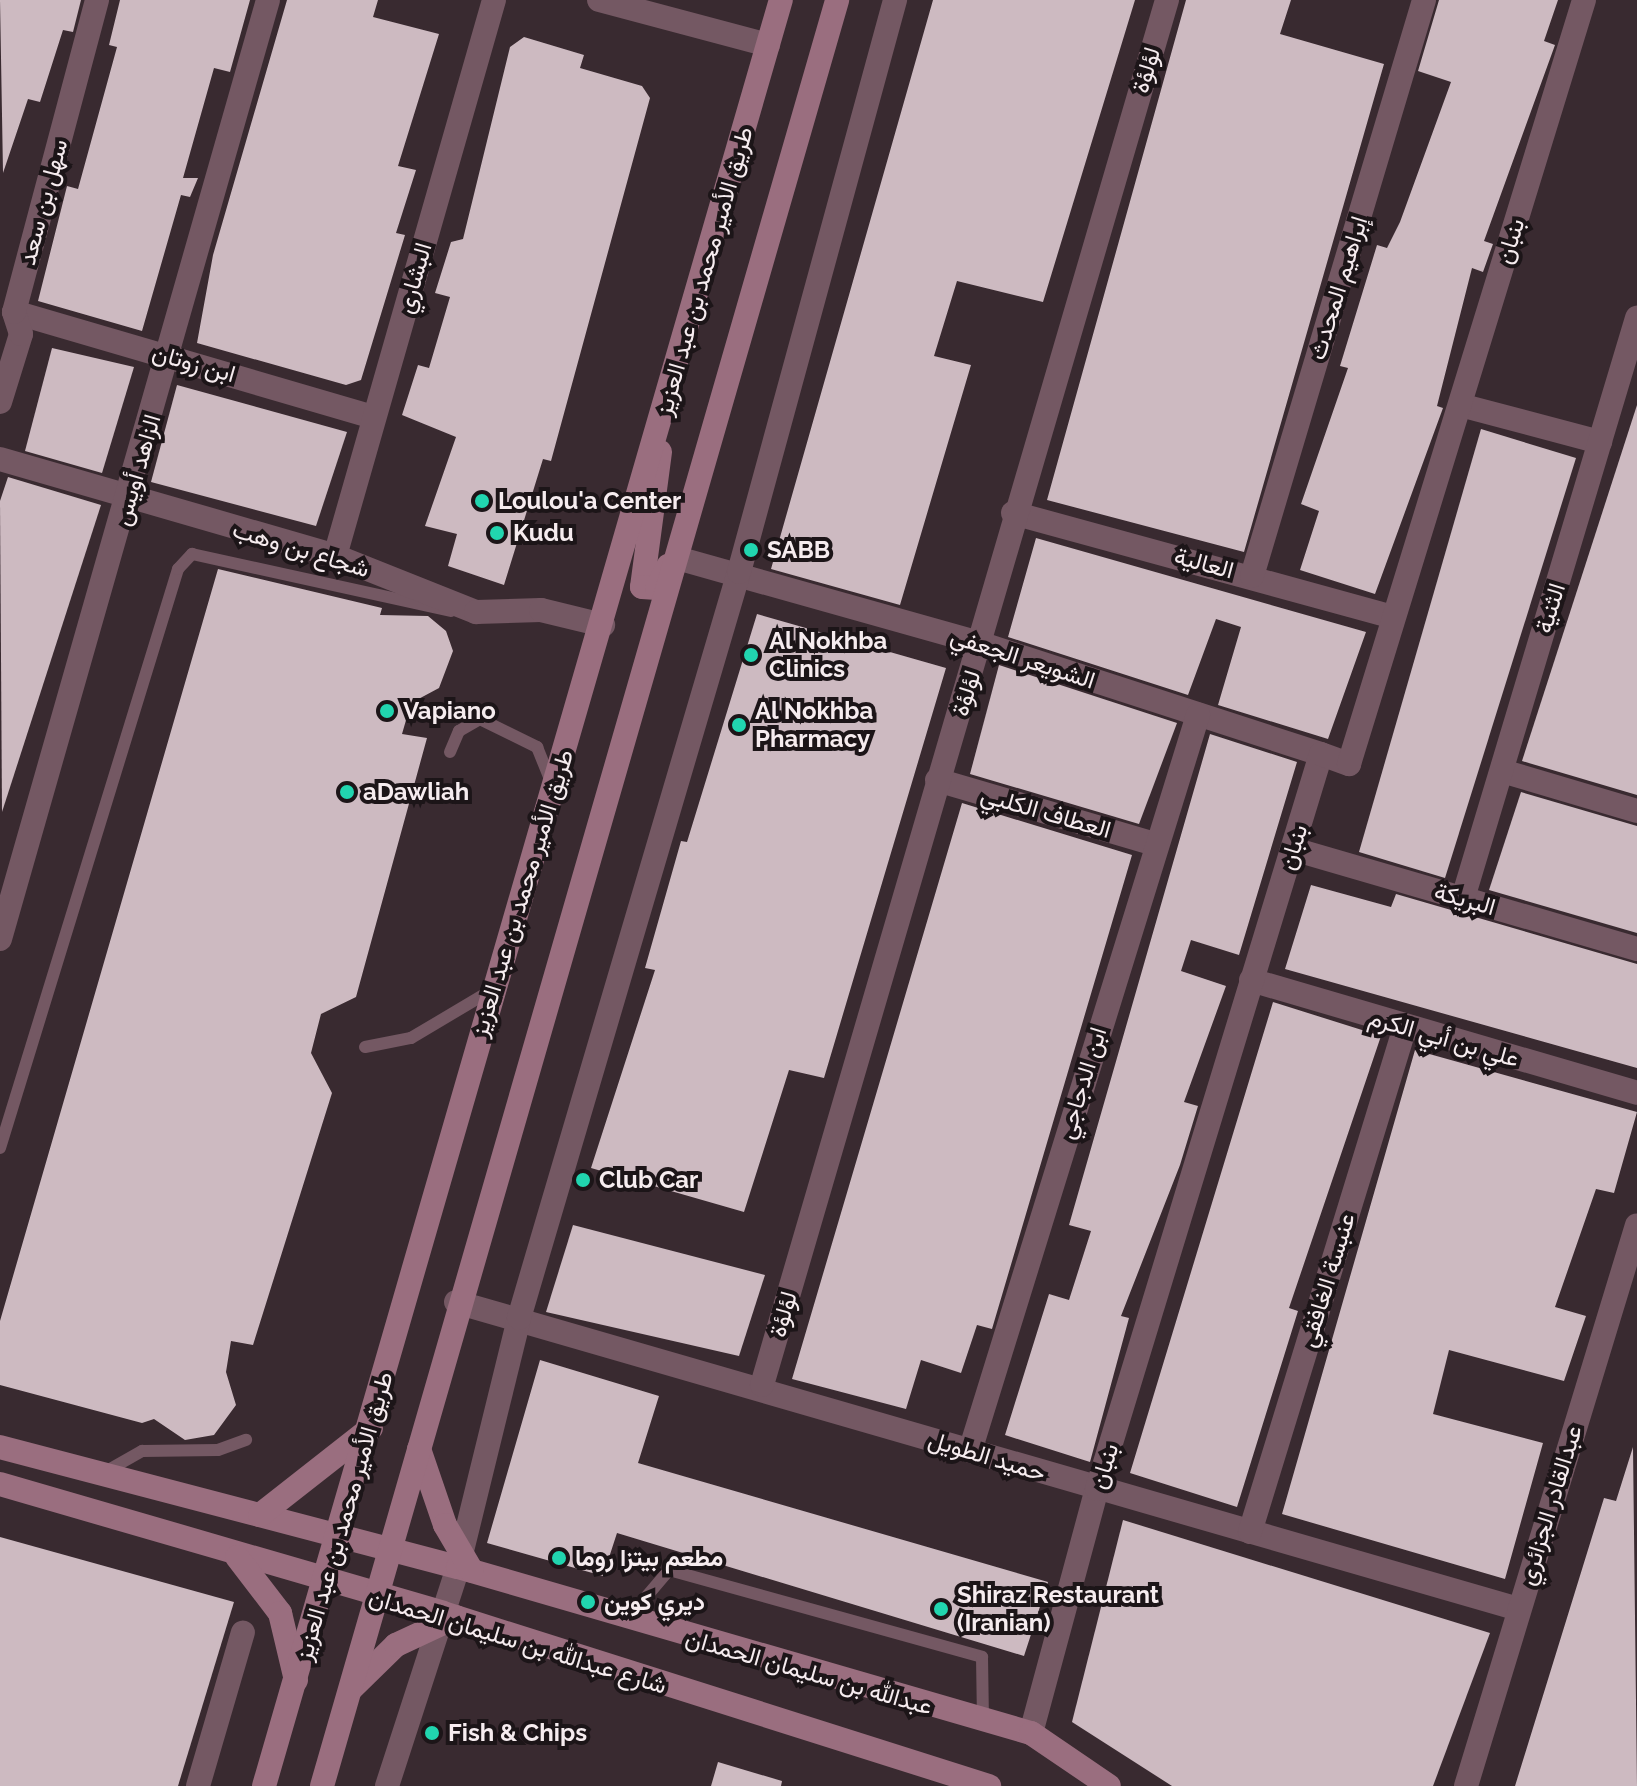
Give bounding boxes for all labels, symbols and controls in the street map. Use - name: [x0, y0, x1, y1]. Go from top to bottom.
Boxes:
- street label: لؤلؤة: [1125, 44, 1167, 96]
- street label: طريق الأمير محمد بن عبد العزيز: [649, 123, 759, 419]
- street label: سهل بن سعد: [12, 136, 74, 268]
- street label: إبراهيم المحدث: [1302, 213, 1374, 363]
- street label: بنبان: [1490, 215, 1530, 267]
- street label: البشاري: [390, 239, 438, 317]
- street label: ابن زوتان: [149, 337, 239, 389]
- street label: الزاهد أويس: [107, 411, 167, 529]
- place label: Loulou'a Center: [498, 487, 681, 515]
- marker: Loulou'a Center: [473, 492, 491, 510]
- street label: شجاع بن وهب: [229, 515, 373, 583]
- place label: Kudu: [513, 519, 574, 547]
- marker: Kudu: [488, 524, 506, 542]
- place label: SABB: [767, 536, 830, 564]
- marker: SABB: [742, 541, 760, 559]
- street label: العالية: [1171, 541, 1237, 585]
- street label: الثنية: [1529, 579, 1571, 637]
- street label: الشويعر الجعفي: [947, 621, 1099, 695]
- place label: Al Nokhba Clinics: [769, 627, 888, 683]
- marker: Al Nokhba Clinics: [740, 644, 762, 666]
- street label: لؤلؤة: [945, 667, 987, 719]
- place label: Vapiano: [403, 697, 496, 725]
- place label: Al Nokhba Pharmacy: [755, 697, 874, 753]
- marker: Vapiano: [378, 702, 396, 720]
- marker: Al Nokhba Pharmacy: [730, 716, 748, 734]
- street label: طريق الأمير محمد بن عبد العزيز: [465, 746, 579, 1040]
- place label: aDawliah: [363, 778, 469, 806]
- street label: العطاف الكلبي: [978, 780, 1114, 844]
- marker: aDawliah: [338, 783, 356, 801]
- street label: بنبان: [1273, 821, 1313, 873]
- street label: البريكة: [1431, 877, 1499, 921]
- street label: علي بن أبي الكرم: [1365, 1003, 1523, 1073]
- street label: ابن الدجاجي: [1051, 1024, 1113, 1142]
- place label: Club Car: [599, 1166, 698, 1194]
- marker: Club Car: [574, 1171, 592, 1189]
- street label: عنبسة الغافقي: [1293, 1209, 1361, 1351]
- street label: لؤلؤة: [763, 1288, 803, 1340]
- street label: طريق الأمير محمد بن عبد العزيز: [289, 1368, 399, 1664]
- street label: عبدالقادر الجزائري: [1512, 1422, 1588, 1588]
- street label: حميد الطويل: [925, 1425, 1049, 1487]
- street label: بنبان: [1084, 1440, 1124, 1492]
- place label: مطعم بيتزا روما: [575, 1544, 723, 1572]
- marker: مطعم بيتزا روما: [550, 1549, 568, 1567]
- place label: Shiraz Restaurant (Iranian): [957, 1581, 1159, 1637]
- street label: شارع عبدالله بن سليمان الحمدان: [366, 1582, 670, 1700]
- place label: ديري كوين: [604, 1588, 705, 1616]
- marker: ديري كوين: [579, 1593, 597, 1611]
- marker: Shiraz Restaurant (Iranian): [932, 1600, 950, 1618]
- street label: عبدالله بن سليمان الحمدان: [682, 1623, 936, 1721]
- place label: Fish & Chips: [448, 1719, 587, 1747]
- marker: Fish & Chips: [423, 1724, 441, 1742]

